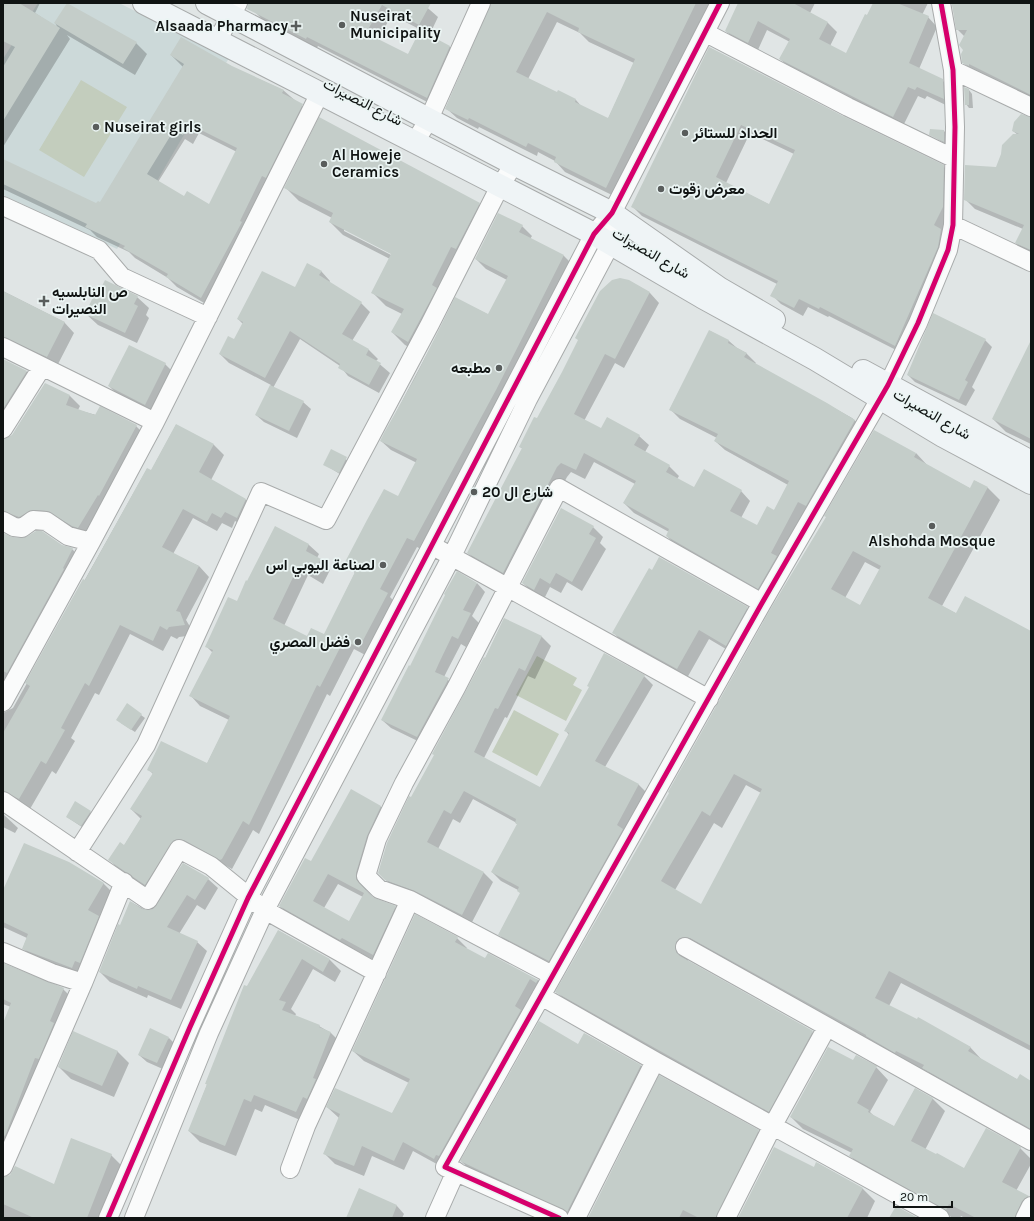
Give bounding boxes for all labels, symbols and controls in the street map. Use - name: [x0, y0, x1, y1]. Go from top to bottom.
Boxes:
- place label: Nuseirat Municipality: [350, 7, 441, 42]
- place label: Alsaada Pharmacy: [156, 17, 288, 35]
- marker: Nuseirat Municipality: [337, 20, 347, 30]
- marker: Alsaada Pharmacy: [291, 21, 301, 31]
- street label: شارع النصيرات: [319, 74, 406, 132]
- place label: Nuseirat girls: [104, 118, 201, 136]
- marker: Nuseirat girls: [91, 122, 101, 132]
- place label: الحداد للستائر: [692, 124, 777, 142]
- marker: الحداد للستائر: [680, 128, 690, 138]
- place label: Al Howeje Ceramics: [332, 146, 401, 181]
- marker: Al Howeje Ceramics: [319, 159, 329, 169]
- place label: معرض زقوت: [669, 180, 745, 198]
- marker: معرض زقوت: [656, 184, 666, 194]
- street label: شارع النصيرات: [608, 224, 693, 284]
- place label: ص النابلسيه النصيرات: [52, 283, 128, 318]
- marker: ص النابلسيه النصيرات: [39, 296, 49, 306]
- place label: مطبعه: [451, 359, 491, 377]
- marker: مطبعه: [494, 363, 504, 373]
- street label: شارع النصيرات: [889, 385, 974, 445]
- place label: شارع ال 20: [482, 483, 553, 502]
- marker: شارع ال 20: [469, 487, 479, 497]
- marker: Alshohda Mosque: [927, 521, 937, 531]
- place label: Alshohda Mosque: [869, 532, 995, 550]
- place label: لصناعة اليوبي اس: [266, 556, 375, 578]
- marker: لصناعة اليوبي اس: [378, 560, 388, 570]
- place label: فضل المصري: [269, 633, 350, 655]
- marker: فضل المصري: [353, 637, 363, 647]
- scale bar: [894, 1183, 952, 1209]
- text: 20 m: [900, 1190, 928, 1204]

